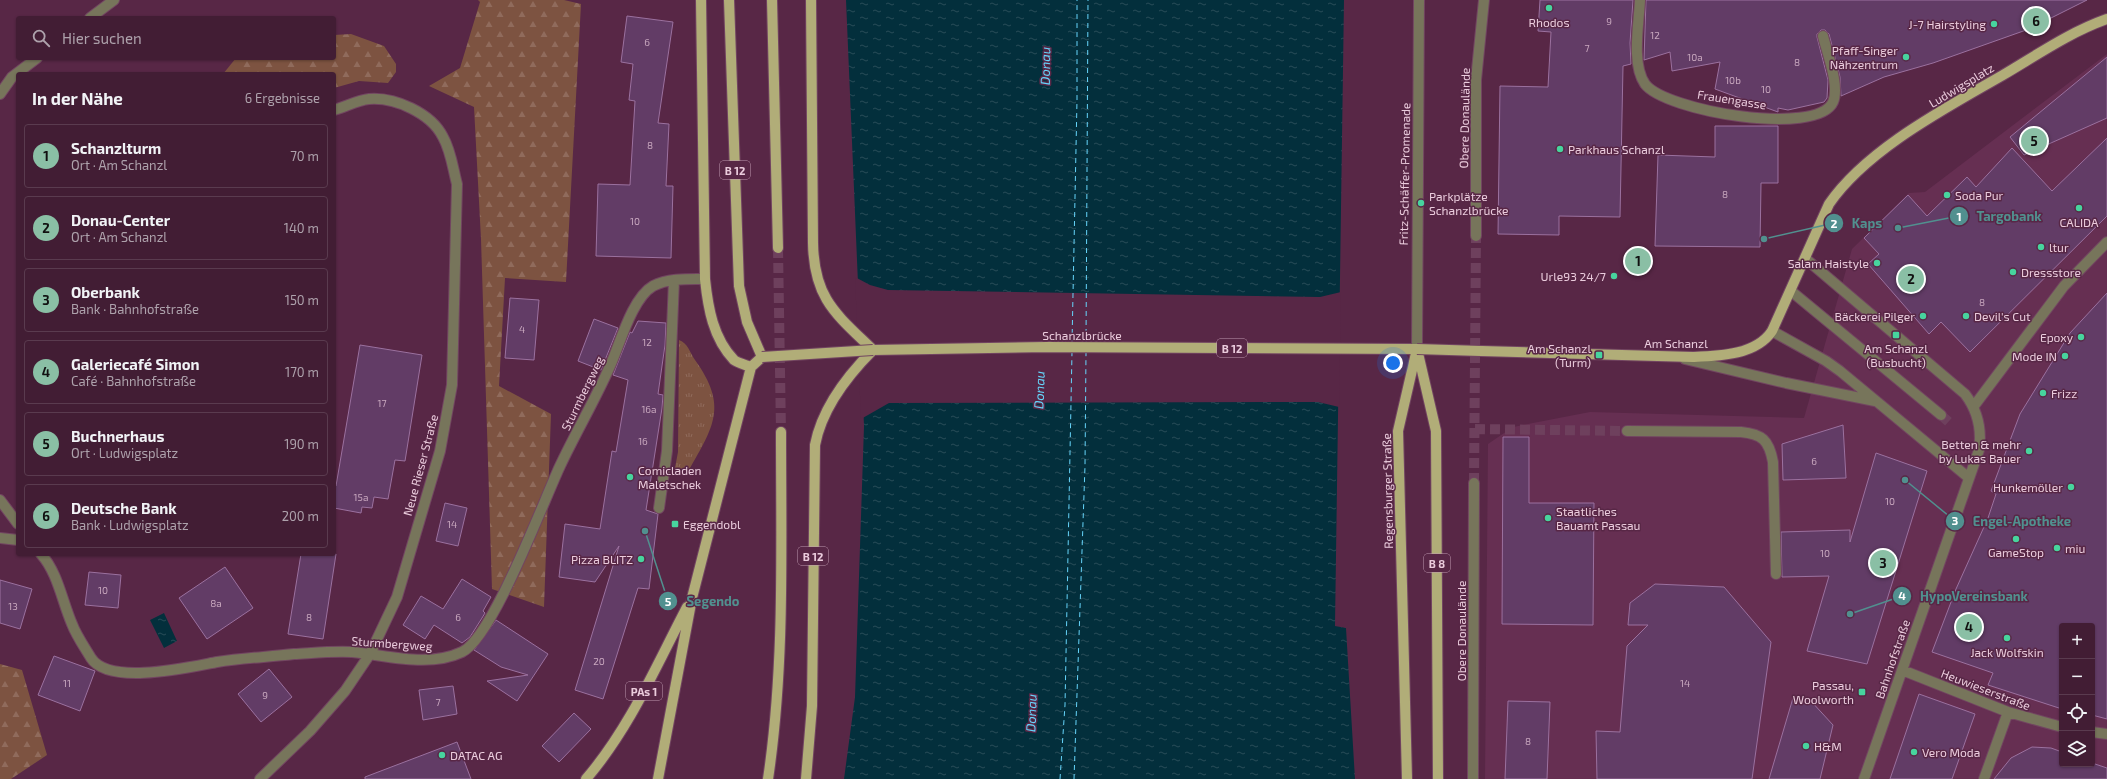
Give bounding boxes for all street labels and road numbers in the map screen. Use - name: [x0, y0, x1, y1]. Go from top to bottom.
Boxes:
- street label: Ludwigsplatz: [1926, 60, 1996, 110]
- street label: Obere Donaulände: [1456, 68, 1472, 168]
- street label: Frauengasse: [1696, 87, 1768, 111]
- street label: Fritz-Schäffer-Promenade: [1396, 102, 1412, 246]
- road number: B 12: [720, 161, 750, 179]
- street label: Schanzlbrücke: [1042, 328, 1122, 342]
- street label: Am Schanzl: [1644, 336, 1708, 350]
- road number: B 12: [1217, 339, 1247, 357]
- street label: Sturmbergweg: [558, 353, 606, 433]
- street label: Neue Rieser Straße: [400, 413, 440, 517]
- street label: Regensburger Straße: [1379, 433, 1395, 549]
- road number: B 12: [798, 547, 828, 565]
- road number: B 8: [1424, 554, 1450, 572]
- street label: Obere Donaulände: [1454, 581, 1468, 681]
- street label: Bahnhofstraße: [1872, 618, 1912, 700]
- street label: Sturmbergweg: [351, 633, 433, 653]
- street label: Heuwieserstraße: [1939, 666, 2033, 712]
- road number: PAs 1: [626, 682, 662, 700]

